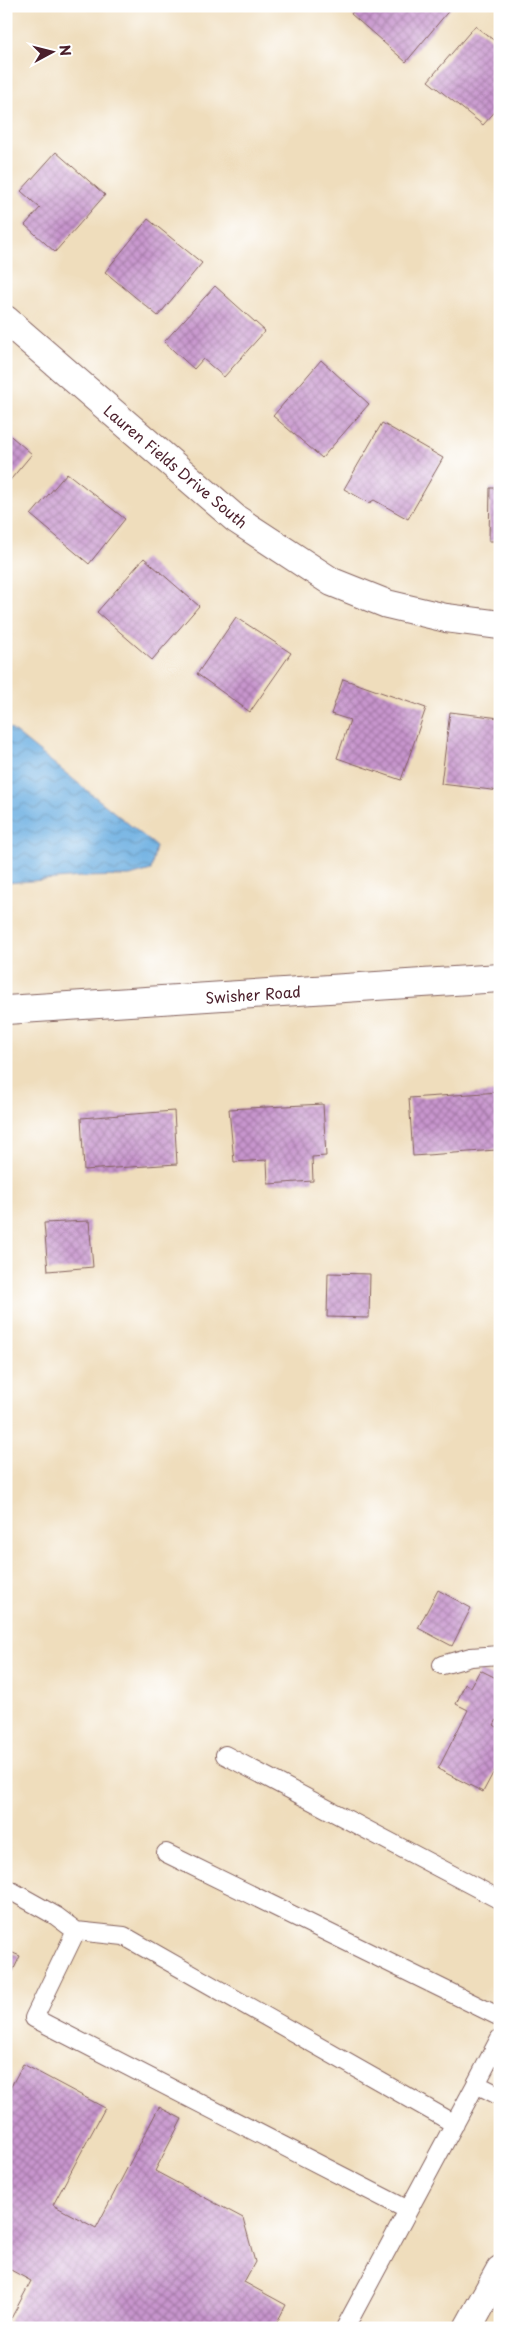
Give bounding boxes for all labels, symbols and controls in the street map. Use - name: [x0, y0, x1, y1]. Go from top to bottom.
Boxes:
- north arrow: [28, 28, 78, 78]
- text: N: [54, 44, 76, 57]
- street label: Lauren Fields Drive South: [99, 399, 253, 533]
- street label: Swisher Road: [204, 979, 302, 1009]

